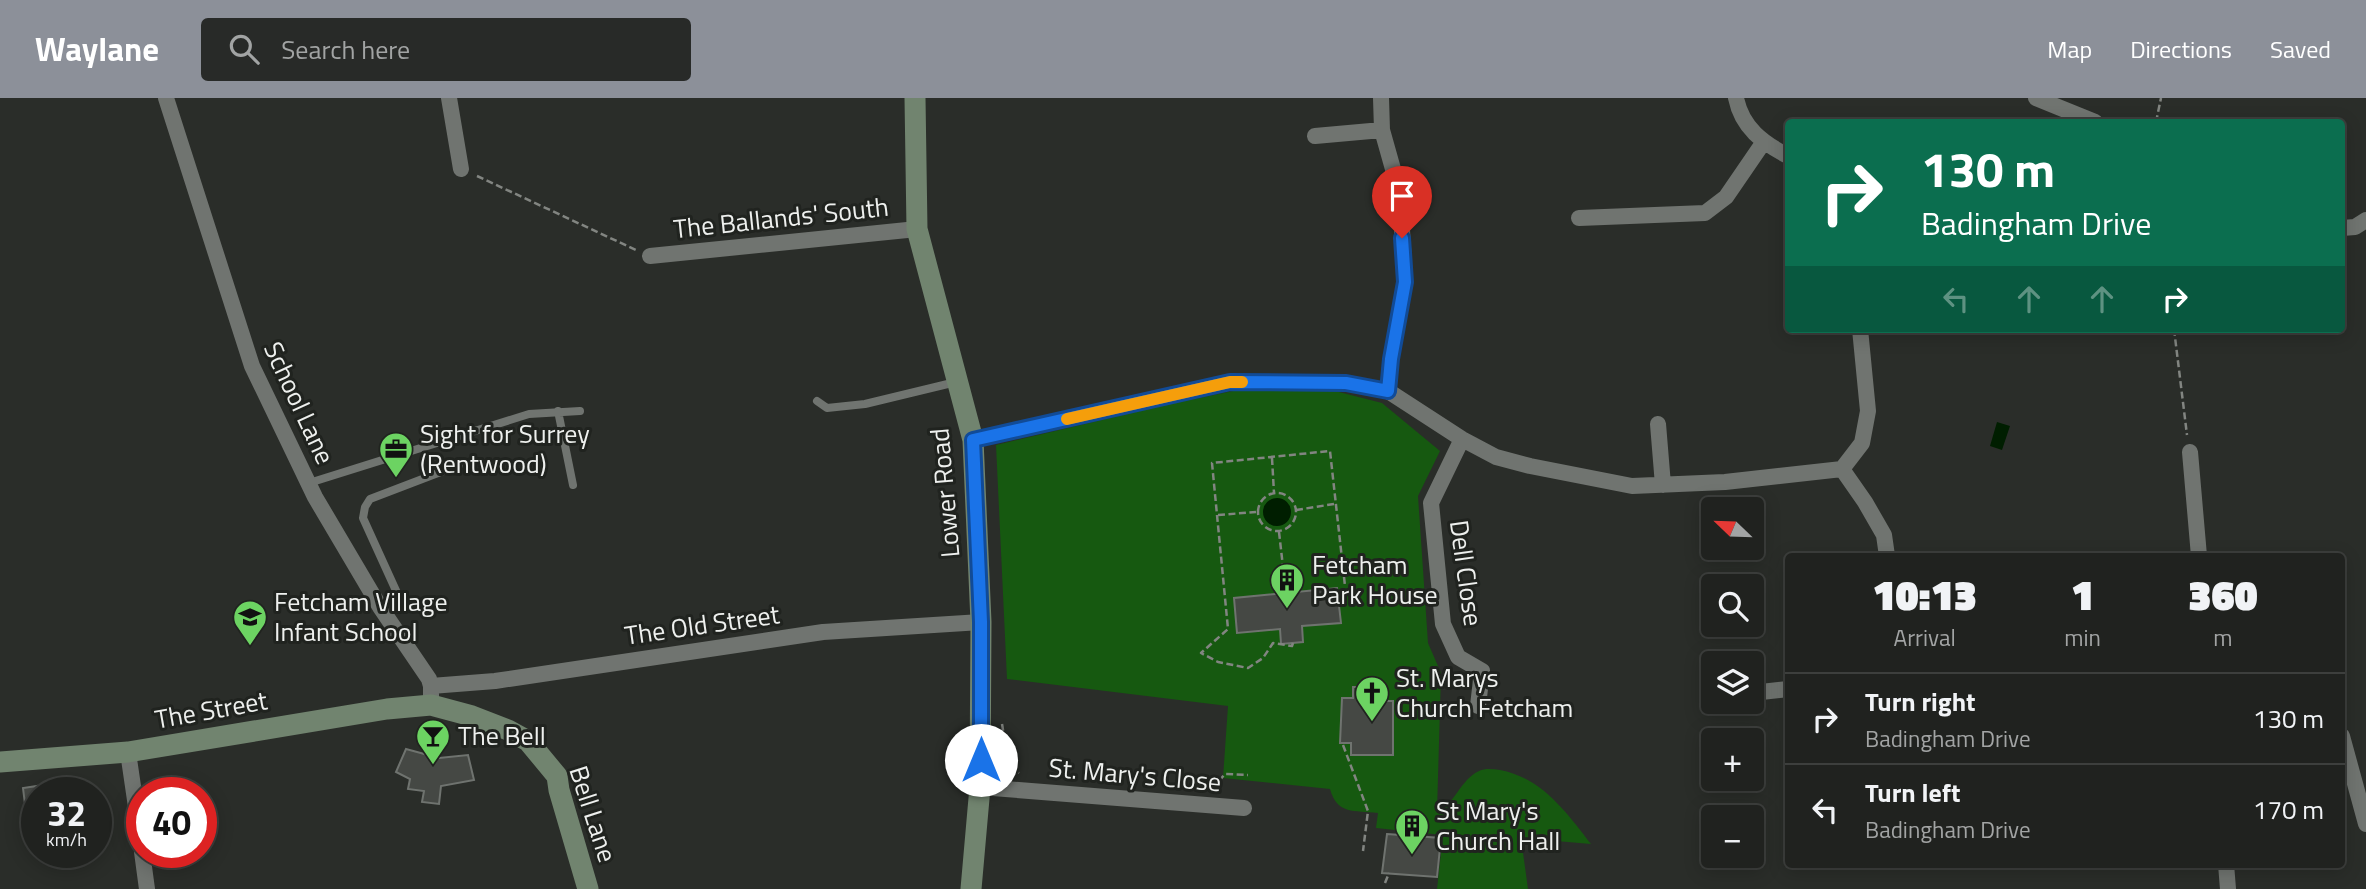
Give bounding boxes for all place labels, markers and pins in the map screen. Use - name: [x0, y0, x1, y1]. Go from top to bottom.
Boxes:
- pin: [1372, 166, 1432, 238]
- place label: Sight for Surrey (Rentwood): [420, 414, 590, 483]
- office icon: Sight for Surrey (Rentwood): [377, 430, 415, 479]
- place label: Fetcham Park House: [1312, 545, 1438, 614]
- building icon: Fetcham Park House: [1268, 561, 1306, 610]
- place label: Fetcham Village Infant School: [274, 582, 448, 651]
- school or university icon: Fetcham Village Infant School: [231, 598, 269, 647]
- place label: St. Marys Church Fetcham: [1396, 658, 1573, 727]
- church icon: St. Marys Church Fetcham: [1353, 674, 1391, 723]
- place label: The Bell: [458, 716, 546, 755]
- bar icon: The Bell: [414, 717, 452, 766]
- place label: St Mary's Church Hall: [1436, 791, 1560, 860]
- building icon: St Mary's Church Hall: [1393, 807, 1431, 856]

